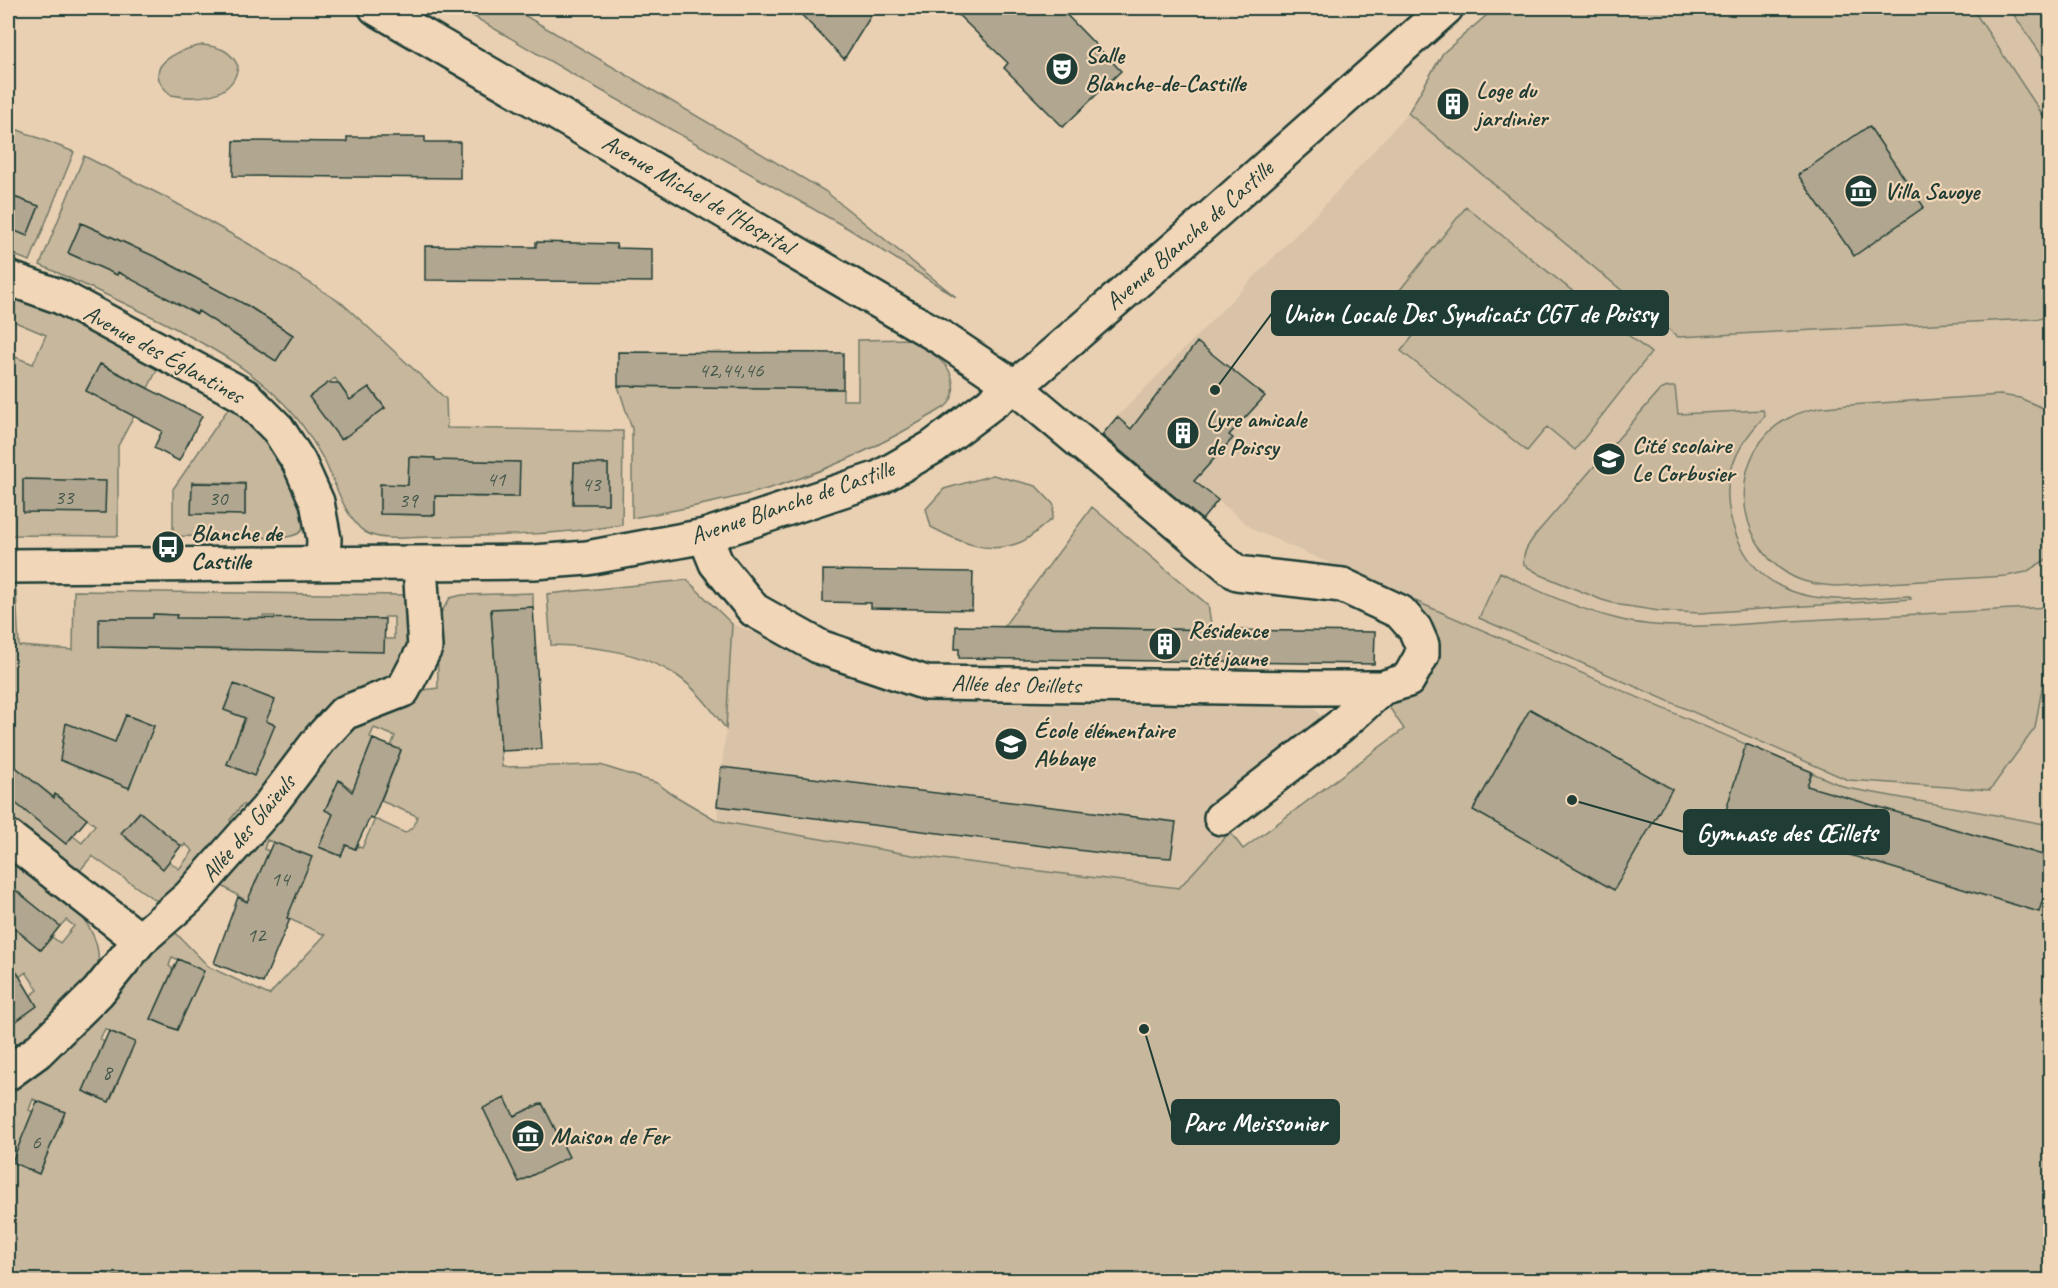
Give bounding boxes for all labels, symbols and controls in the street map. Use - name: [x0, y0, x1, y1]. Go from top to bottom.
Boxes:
- place label: Salle Blanche-de-Castille: [1085, 40, 1247, 98]
- theatre icon: Salle Blanche-de-Castille: [1044, 51, 1080, 87]
- place label: Loge du jardinier: [1473, 75, 1550, 133]
- building icon: Loge du jardinier: [1435, 86, 1471, 122]
- street label: Avenue Michel de l'Hospital: [597, 127, 803, 263]
- street label: Avenue Blanche de Castille: [1099, 152, 1281, 316]
- museum icon: Villa Savoye: [1843, 173, 1879, 209]
- place label: Villa Savoye: [1884, 176, 1981, 206]
- callout: Union Locale Des Syndicats CGT de Poissy: [1272, 291, 1668, 335]
- text: Union Locale Des Syndicats CGT de Poissy: [1283, 297, 1660, 330]
- street label: Avenue des Églantines: [79, 298, 251, 411]
- house number: 42,44,46: [698, 357, 764, 383]
- place label: Lyre amicale de Poissy: [1206, 404, 1308, 462]
- building icon: Lyre amicale de Poissy: [1165, 415, 1201, 451]
- place label: Cité scolaire Le Corbusier: [1632, 430, 1737, 488]
- school or university icon: Cité scolaire Le Corbusier: [1591, 441, 1627, 477]
- street label: Avenue Blanche de Castille: [686, 452, 900, 551]
- house number: 41: [487, 466, 507, 492]
- house number: 43: [582, 471, 602, 497]
- house number: 33: [55, 484, 75, 510]
- house number: 30: [209, 485, 229, 511]
- house number: 39: [399, 487, 419, 513]
- place label: Blanche de Castille: [191, 518, 284, 576]
- bus stop icon: Blanche de Castille: [150, 529, 186, 565]
- place label: Résidence cité jaune: [1188, 615, 1269, 673]
- building icon: Résidence cité jaune: [1147, 626, 1183, 662]
- street label: Allée des Oeillets: [951, 668, 1083, 700]
- place label: École élémentaire Abbaye: [1034, 715, 1176, 773]
- school or university icon: École élémentaire Abbaye: [993, 726, 1029, 762]
- street label: Allée des Glaïeuls: [194, 766, 303, 888]
- callout: Gymnase des Œillets: [1684, 810, 1889, 854]
- text: Gymnase des Œillets: [1697, 816, 1880, 849]
- house number: 14: [271, 866, 292, 892]
- house number: 12: [247, 922, 267, 948]
- house number: 8: [102, 1059, 114, 1085]
- callout: Parc Meissonier: [1172, 1100, 1339, 1144]
- text: Parc Meissonier: [1183, 1106, 1329, 1139]
- museum icon: Maison de Fer: [510, 1118, 546, 1154]
- place label: Maison de Fer: [551, 1121, 671, 1151]
- house number: 6: [31, 1129, 41, 1155]

